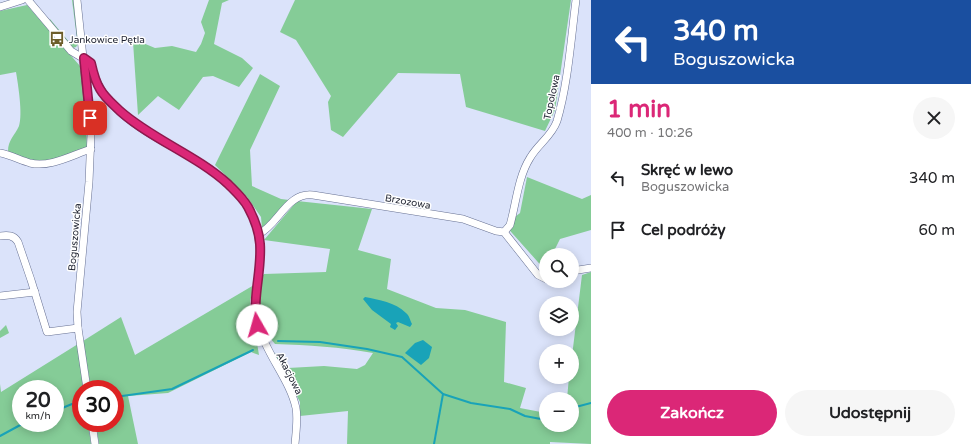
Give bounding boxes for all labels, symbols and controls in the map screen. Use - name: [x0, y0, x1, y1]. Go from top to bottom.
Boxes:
- text: 340 m: [673, 14, 759, 48]
- icon: left: [607, 16, 659, 68]
- bus stop icon: Jankowice Pętla: [48, 30, 66, 48]
- place label: Jankowice Pętla: [69, 34, 145, 46]
- text: Boguszowicka: [673, 48, 795, 70]
- street label: Topolowa: [541, 74, 563, 121]
- text: 1 min: [607, 95, 671, 124]
- button: close: [913, 97, 955, 139]
- pin: [73, 101, 107, 135]
- icon: arrive: [79, 107, 101, 129]
- text: 400 m · 10:26: [607, 125, 693, 141]
- text: Skręć w lewo: [641, 161, 733, 179]
- icon: left: [607, 167, 629, 189]
- text: 340 m: [909, 169, 955, 187]
- text: Boguszowicka: [641, 179, 729, 195]
- street label: Brzozowa: [384, 192, 432, 212]
- street label: Boguszowicka: [66, 203, 84, 271]
- icon: arrive: [607, 219, 629, 241]
- text: Cel podróży: [641, 221, 726, 239]
- text: 60 m: [918, 221, 955, 239]
- map controls: [539, 248, 579, 432]
- button: search: [539, 248, 579, 288]
- button: layers: [539, 296, 579, 336]
- position arrow: [236, 304, 278, 346]
- button: +: [539, 344, 579, 384]
- street label: Akacjowa: [273, 350, 305, 397]
- speed limit sign: 30: [72, 380, 124, 432]
- text: 20: [25, 389, 51, 413]
- button: Zakończ: [607, 390, 777, 436]
- button: Udostępnij: [785, 390, 955, 436]
- button: −: [539, 392, 579, 432]
- text: km/h: [25, 410, 51, 422]

